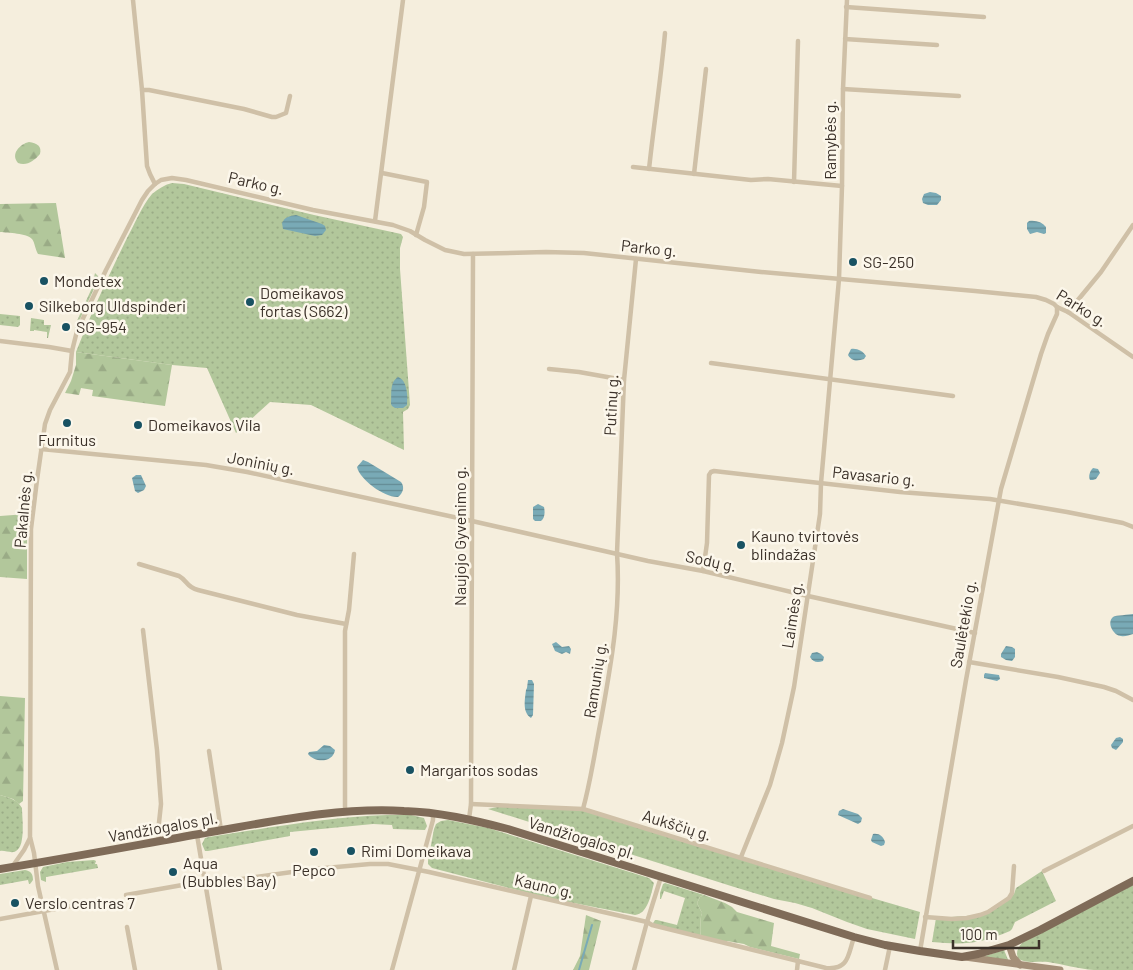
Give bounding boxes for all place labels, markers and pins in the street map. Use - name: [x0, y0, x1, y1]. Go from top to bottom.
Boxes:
- place label: SG-250: [863, 252, 914, 271]
- marker: SG-250: [847, 256, 859, 268]
- place label: Mondetex: [54, 271, 122, 290]
- marker: Mondetex: [38, 275, 50, 287]
- place label: Domeikavos fortas (S662): [260, 283, 348, 320]
- place label: Silkeborg Uldspinderi: [39, 296, 186, 315]
- marker: Domeikavos fortas (S662): [244, 296, 256, 308]
- marker: Silkeborg Uldspinderi: [23, 300, 35, 312]
- place label: SG-954: [76, 317, 127, 336]
- marker: SG-954: [60, 321, 72, 333]
- place label: Domeikavos Vila: [148, 415, 261, 434]
- marker: Furnitus: [61, 417, 73, 429]
- marker: Domeikavos Vila: [132, 419, 144, 431]
- place label: Furnitus: [38, 430, 96, 449]
- place label: Kauno tvirtovės blindažas: [751, 526, 859, 563]
- marker: Kauno tvirtovės blindažas: [735, 539, 747, 551]
- place label: Margaritos sodas: [420, 760, 538, 779]
- marker: Margaritos sodas: [404, 764, 416, 776]
- place label: Rimi Domeikava: [361, 841, 471, 860]
- marker: Rimi Domeikava: [345, 845, 357, 857]
- marker: Pepco: [308, 846, 320, 858]
- place label: Aqua (Bubbles Bay): [182, 853, 276, 890]
- place label: Pepco: [292, 860, 336, 879]
- marker: Aqua (Bubbles Bay): [167, 866, 179, 878]
- place label: Verslo centras 7: [25, 893, 135, 912]
- marker: Verslo centras 7: [9, 897, 21, 909]

